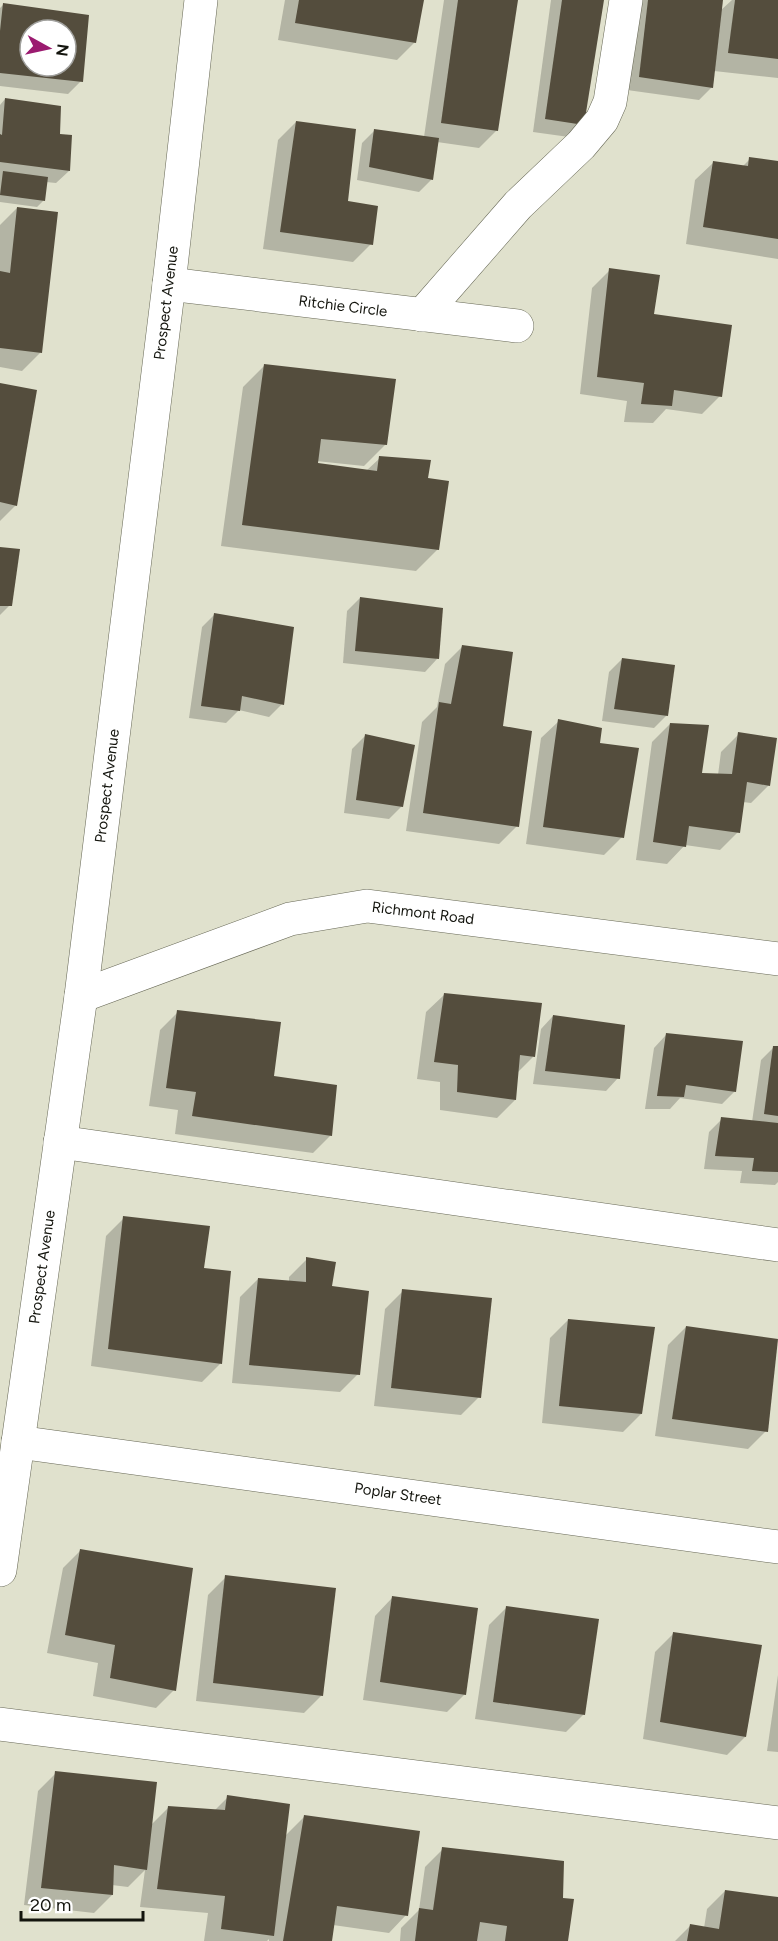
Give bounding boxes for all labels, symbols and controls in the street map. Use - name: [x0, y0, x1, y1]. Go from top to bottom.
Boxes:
- north arrow: [18, 18, 78, 78]
- text: N: [52, 43, 73, 57]
- street label: Prospect Avenue: [150, 245, 182, 361]
- street label: Ritchie Circle: [298, 292, 388, 320]
- street label: Prospect Avenue: [91, 728, 123, 844]
- street label: Richmont Road: [371, 898, 475, 928]
- street label: Prospect Avenue: [25, 1209, 59, 1325]
- street label: Poplar Street: [353, 1479, 443, 1509]
- scale bar: [21, 1884, 142, 1922]
- text: 20 m: [30, 1894, 71, 1916]

